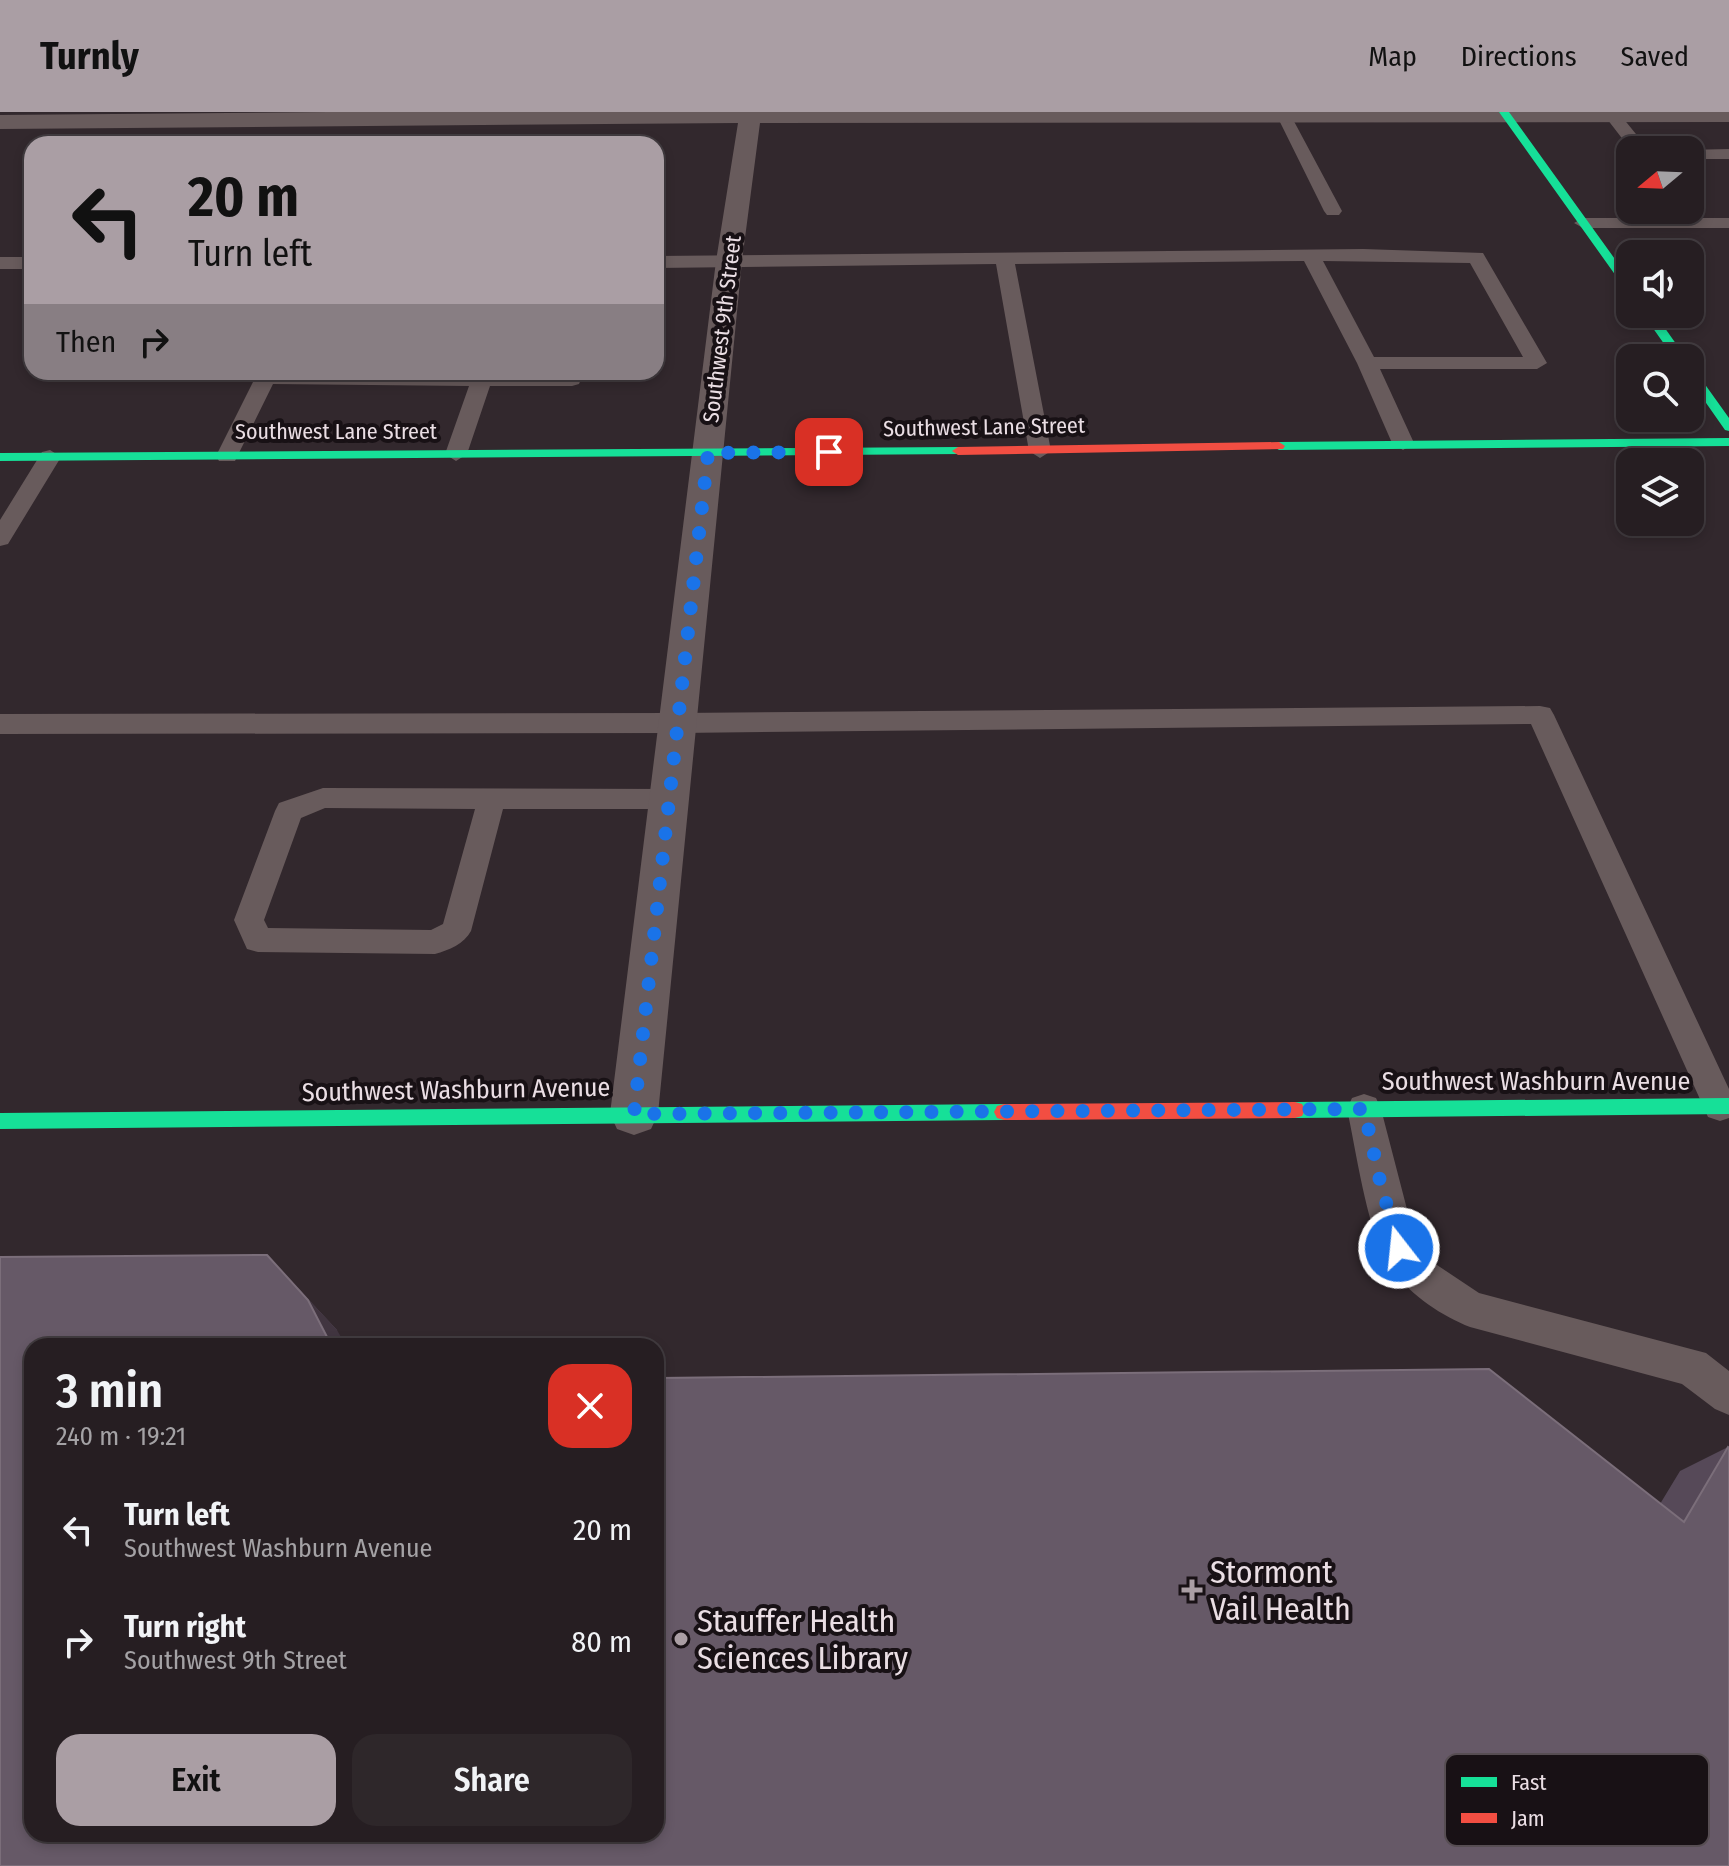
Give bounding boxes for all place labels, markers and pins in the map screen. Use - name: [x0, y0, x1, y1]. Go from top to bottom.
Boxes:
- pin: [795, 418, 863, 486]
- place label: Stormont Vail Health: [1210, 1553, 1351, 1628]
- marker: Stormont Vail Health: [1181, 1579, 1203, 1601]
- place label: Stauffer Health Sciences Library: [697, 1602, 909, 1677]
- marker: Stauffer Health Sciences Library: [672, 1630, 690, 1648]

